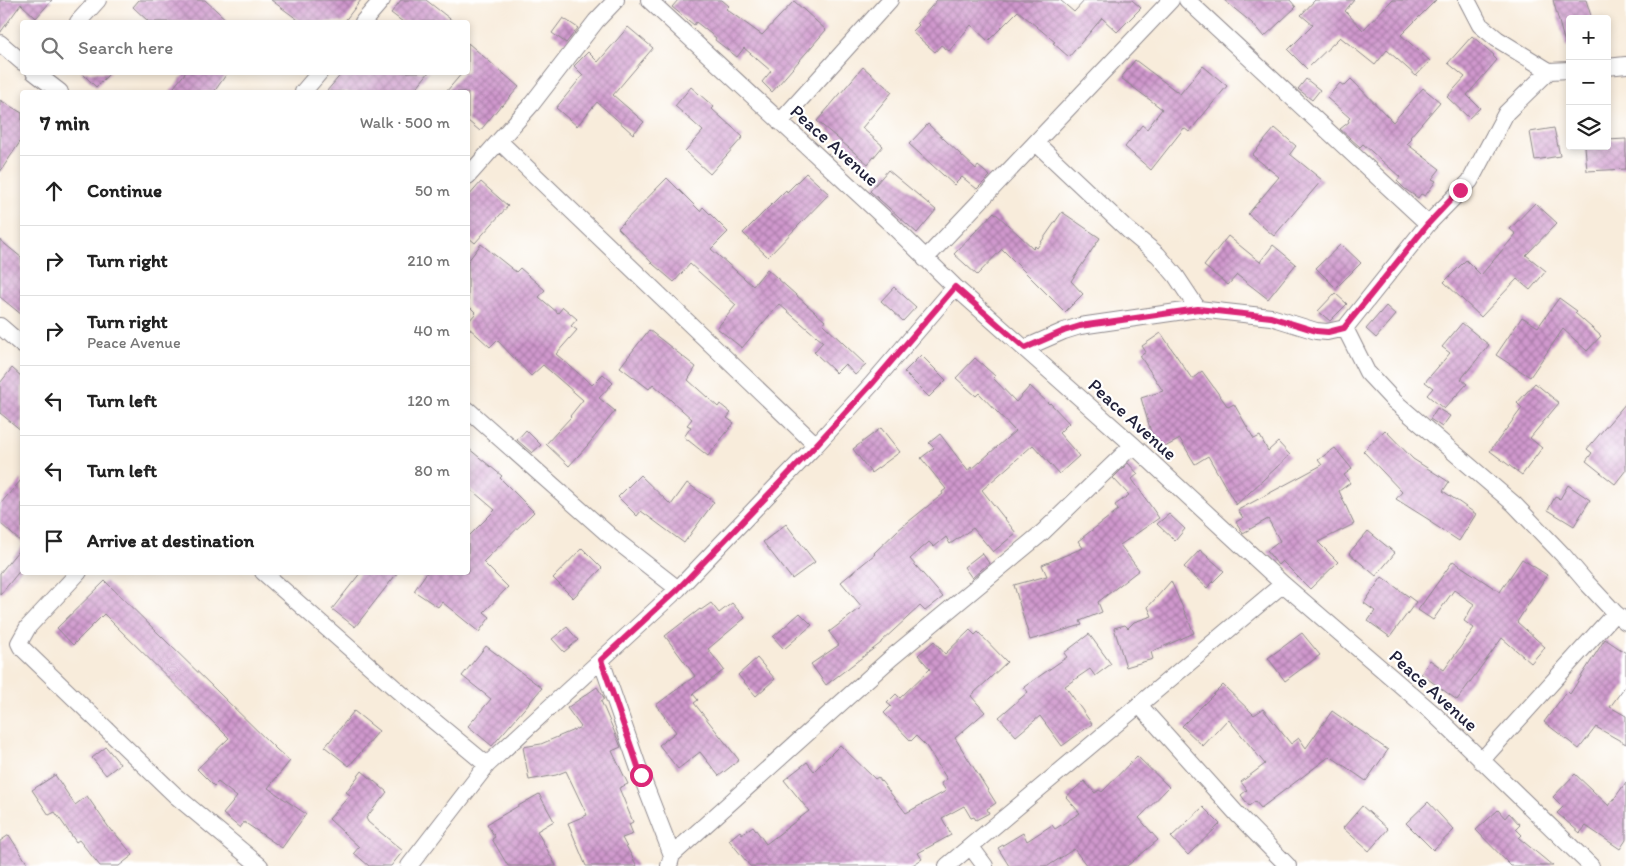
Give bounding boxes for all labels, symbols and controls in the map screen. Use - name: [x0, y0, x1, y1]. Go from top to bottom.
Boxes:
- map controls: [1566, 15, 1611, 150]
- button: +: [1566, 15, 1611, 60]
- search box: [20, 20, 470, 75]
- icon: search: [38, 34, 66, 62]
- text: Search here: [78, 36, 173, 59]
- button: −: [1566, 60, 1611, 105]
- street label: Peace Avenue: [786, 100, 884, 191]
- button: layers: [1566, 105, 1611, 150]
- text: 7 min: [40, 110, 89, 135]
- text: Walk · 500 m: [360, 113, 450, 132]
- icon: ahead: [40, 177, 68, 205]
- text: Continue: [87, 179, 162, 202]
- route end: [1449, 179, 1472, 202]
- text: 50 m: [415, 181, 450, 200]
- icon: right: [40, 247, 68, 275]
- text: Turn right: [87, 249, 168, 272]
- text: 210 m: [407, 251, 450, 270]
- text: Turn right: [87, 310, 168, 333]
- icon: right: [40, 317, 68, 345]
- text: 40 m: [413, 321, 450, 340]
- text: Peace Avenue: [87, 333, 181, 352]
- street label: Peace Avenue: [1084, 374, 1182, 465]
- icon: left: [40, 387, 68, 415]
- text: Turn left: [87, 389, 157, 412]
- text: 120 m: [407, 391, 450, 410]
- icon: left: [40, 457, 68, 485]
- text: Turn left: [87, 459, 157, 482]
- text: 80 m: [414, 461, 450, 480]
- icon: arrive: [40, 527, 68, 555]
- text: Arrive at destination: [87, 529, 254, 552]
- street label: Peace Avenue: [1385, 645, 1483, 736]
- route start: [630, 764, 653, 787]

